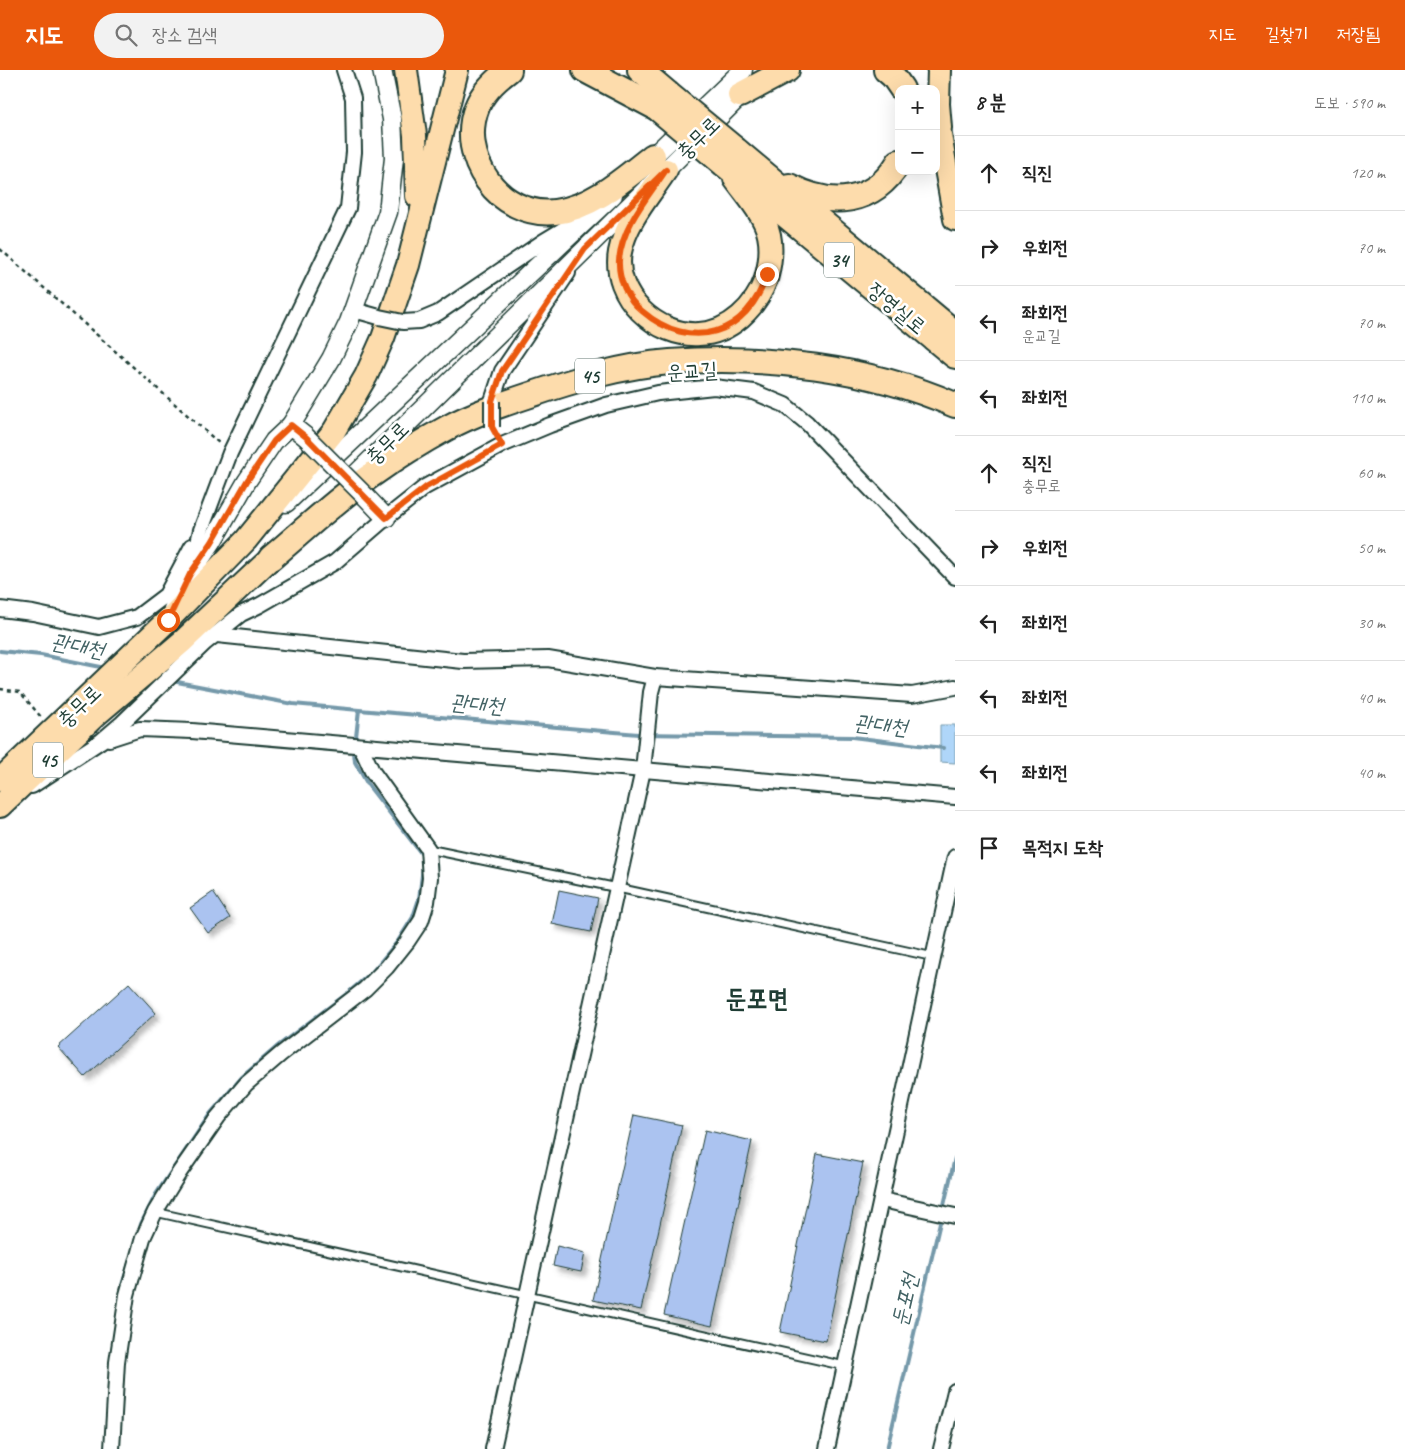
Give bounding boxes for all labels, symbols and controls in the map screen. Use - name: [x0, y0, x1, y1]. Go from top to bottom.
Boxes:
- search box: [94, 13, 444, 58]
- text: 지도: [25, 20, 64, 50]
- icon: search: [112, 21, 140, 49]
- text: 장소 검색: [152, 23, 217, 47]
- text: 지도: [1208, 23, 1237, 45]
- text: 길찾기: [1265, 23, 1309, 45]
- text: 저장됨: [1337, 23, 1380, 45]
- map controls: [895, 85, 940, 175]
- button: +: [895, 85, 940, 130]
- text: 8 분: [975, 89, 1006, 115]
- text: 도보 · 590 m: [1314, 93, 1385, 113]
- street label: 충무로: [671, 111, 725, 165]
- button: −: [895, 130, 940, 175]
- icon: ahead: [975, 159, 1003, 187]
- text: 직진: [1022, 161, 1053, 185]
- text: 120 m: [1351, 163, 1385, 183]
- icon: right: [975, 234, 1003, 262]
- text: 우회전: [1022, 236, 1068, 260]
- text: 70 m: [1358, 238, 1385, 258]
- road number: 34: [824, 242, 854, 278]
- route end: [756, 263, 779, 286]
- street label: 장영실로: [863, 276, 931, 340]
- text: 좌회전: [1022, 301, 1068, 325]
- icon: left: [975, 309, 1003, 337]
- text: 70 m: [1358, 313, 1385, 333]
- text: 운교길: [1022, 326, 1061, 346]
- street label: 운교길: [666, 357, 718, 385]
- road number: 45: [575, 358, 605, 394]
- icon: left: [975, 384, 1003, 412]
- text: 좌회전: [1022, 386, 1068, 410]
- text: 110 m: [1351, 388, 1385, 408]
- street label: 충무로: [360, 416, 414, 470]
- text: 직진: [1022, 451, 1053, 475]
- icon: ahead: [975, 459, 1003, 487]
- text: 60 m: [1358, 463, 1385, 483]
- text: 충무로: [1022, 476, 1061, 496]
- icon: right: [975, 534, 1003, 562]
- text: 우회전: [1022, 536, 1068, 560]
- text: 50 m: [1358, 538, 1385, 558]
- route start: [157, 609, 180, 632]
- icon: left: [975, 609, 1003, 637]
- text: 좌회전: [1022, 611, 1068, 635]
- text: 30 m: [1358, 613, 1385, 633]
- water label: 관대천: [49, 627, 109, 665]
- street label: 충무로: [52, 679, 106, 733]
- icon: left: [975, 684, 1003, 712]
- text: 좌회전: [1022, 686, 1068, 710]
- water label: 관대천: [449, 688, 507, 720]
- text: 40 m: [1358, 688, 1385, 708]
- water label: 관대천: [853, 708, 911, 742]
- road number: 45: [33, 742, 63, 778]
- icon: left: [975, 759, 1003, 787]
- text: 좌회전: [1022, 761, 1068, 785]
- text: 40 m: [1358, 763, 1385, 783]
- icon: arrive: [975, 834, 1003, 862]
- text: 목적지 도착: [1022, 836, 1103, 860]
- district label: 둔포면: [726, 982, 788, 1015]
- water label: 둔포천: [885, 1269, 925, 1329]

